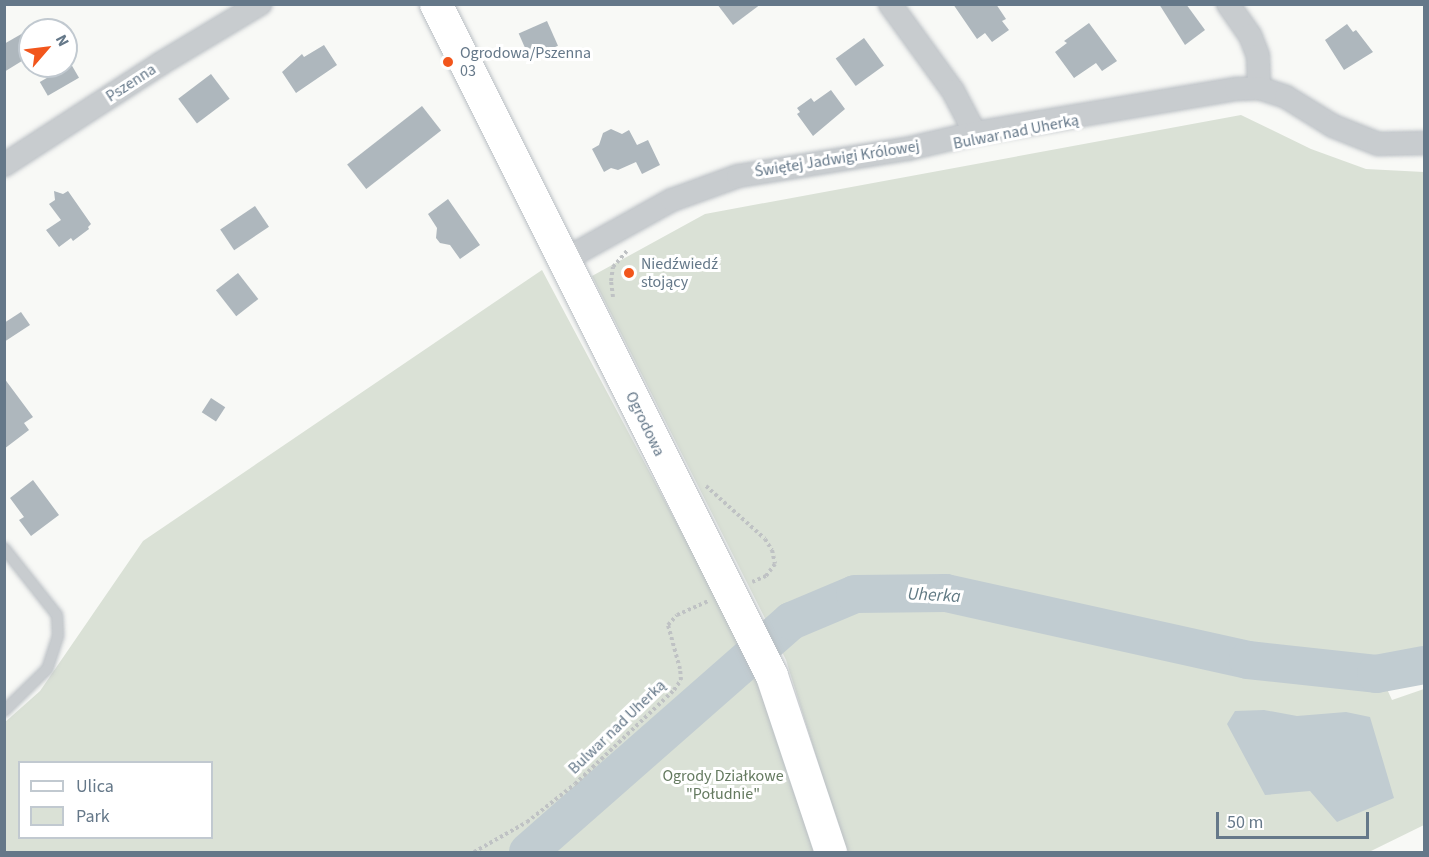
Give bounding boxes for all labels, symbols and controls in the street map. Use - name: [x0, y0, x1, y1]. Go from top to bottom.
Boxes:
- north arrow: [18, 18, 78, 78]
- text: N: [50, 31, 74, 50]
- place label: Ogrodowa/Pszenna 03: [460, 43, 591, 81]
- marker: Ogrodowa/Pszenna 03: [441, 55, 455, 69]
- street label: Pszenna: [102, 60, 160, 106]
- street label: Bulwar nad Uherką: [952, 110, 1080, 154]
- street label: Świętej Jadwigi Królowej: [753, 136, 921, 182]
- place label: Niedźwiedź stojący: [641, 254, 718, 292]
- marker: Niedźwiedź stojący: [622, 266, 636, 280]
- street label: Ogrodowa: [621, 388, 669, 460]
- water label: Uherka: [907, 584, 961, 608]
- street label: Bulwar nad Uherką: [564, 676, 670, 778]
- legend: [18, 761, 213, 839]
- park label: Ogrody Działkowe "Południe": [662, 766, 784, 804]
- text: Ulica: [76, 774, 114, 799]
- scale bar: [1219, 800, 1372, 838]
- text: Park: [76, 804, 110, 829]
- text: 50 m: [1227, 810, 1263, 835]

